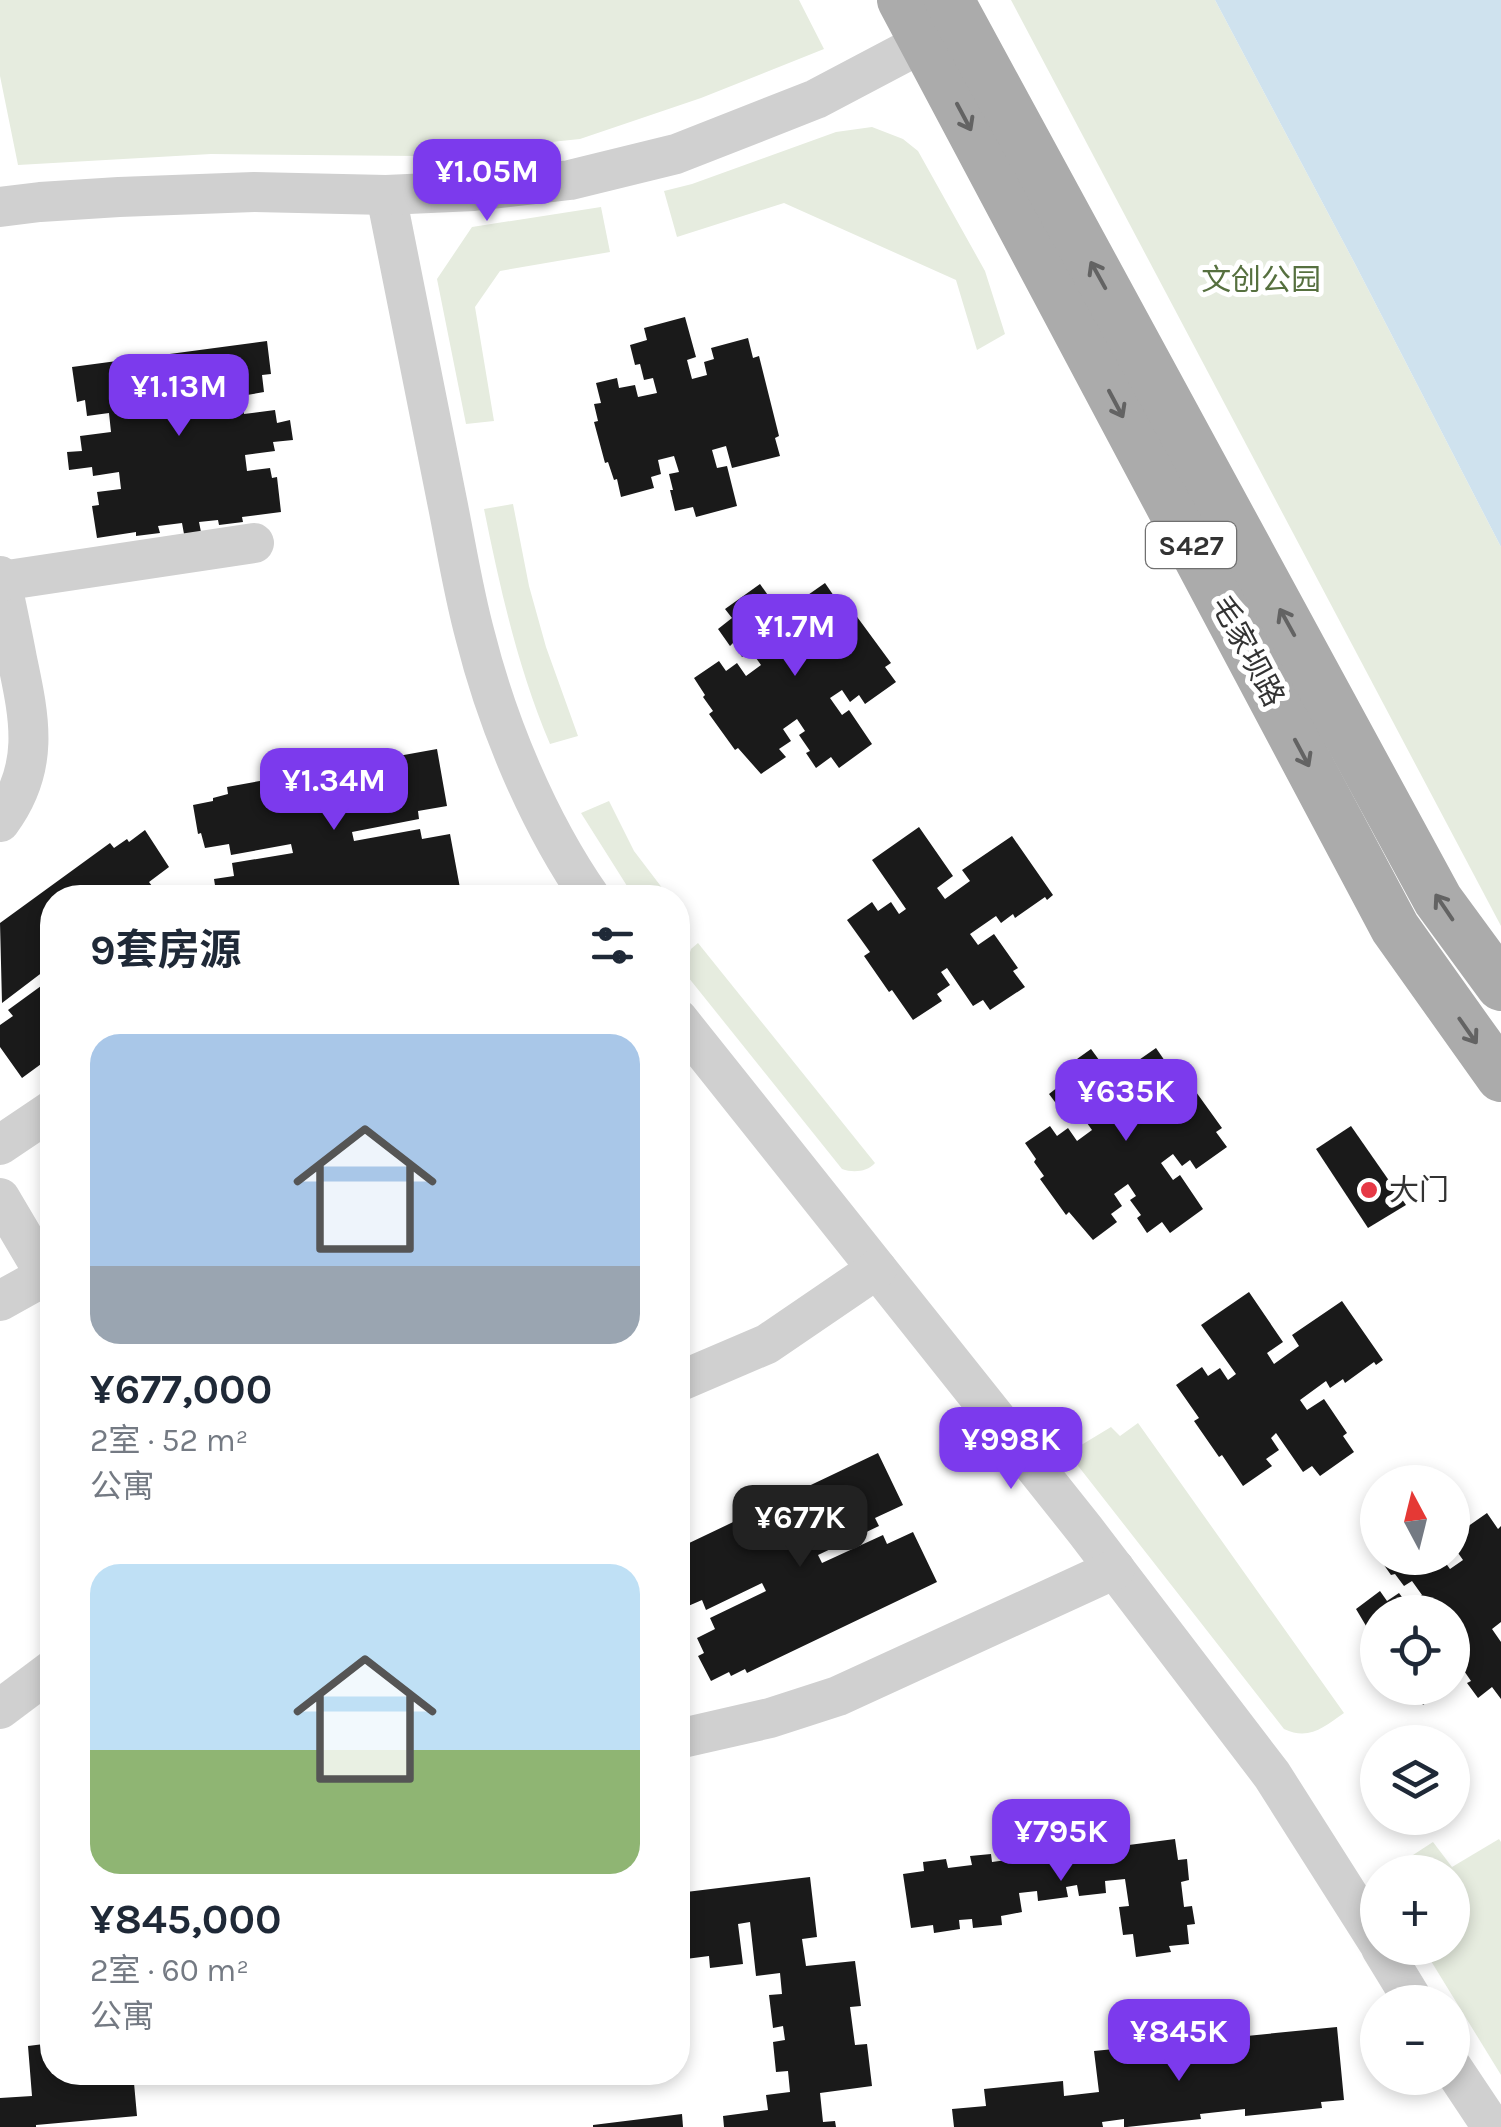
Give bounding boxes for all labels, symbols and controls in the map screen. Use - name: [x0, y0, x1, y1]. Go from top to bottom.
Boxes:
- one-way arrow: [955, 102, 974, 131]
- pin: ¥1.05M: [406, 139, 568, 224]
- text: ¥1.05M: [435, 153, 539, 190]
- one-way arrow: [1088, 261, 1108, 291]
- park label: 文创公园: [1201, 262, 1321, 298]
- pin: ¥1.13M: [98, 354, 260, 439]
- text: ¥1.13M: [131, 368, 227, 405]
- one-way arrow: [1107, 389, 1127, 418]
- road number: S427: [1146, 522, 1236, 568]
- street label: 毛家坝路: [1204, 590, 1292, 712]
- pin: ¥1.7M: [725, 594, 865, 679]
- text: ¥1.7M: [755, 608, 835, 645]
- one-way arrow: [1277, 608, 1297, 638]
- one-way arrow: [1293, 737, 1312, 767]
- pin: ¥1.34M: [253, 748, 415, 833]
- text: ¥1.34M: [282, 762, 386, 799]
- one-way arrow: [1434, 893, 1455, 921]
- icon: filters: [585, 918, 640, 973]
- text: 9套房源: [90, 925, 242, 975]
- one-way arrow: [1457, 1017, 1478, 1044]
- pin: ¥635K: [1056, 1059, 1196, 1144]
- text: ¥635K: [1077, 1073, 1175, 1110]
- icon: home: [275, 1099, 455, 1279]
- place label: 大门: [1389, 1172, 1449, 1208]
- marker: 大门: [1358, 1179, 1380, 1201]
- text: ¥677,000: [90, 1364, 272, 1414]
- pin: ¥998K: [941, 1407, 1081, 1492]
- text: ¥998K: [961, 1421, 1061, 1458]
- text: 2室 · 52 m²: [90, 1422, 248, 1459]
- north arrow: [1360, 1465, 1470, 1575]
- map controls: [1360, 1465, 1470, 2095]
- text: 公寓: [90, 1468, 154, 1505]
- pin: ¥677K: [730, 1485, 870, 1570]
- text: ¥677K: [755, 1499, 845, 1536]
- button: locate: [1360, 1595, 1470, 1705]
- icon: home: [275, 1629, 455, 1809]
- button: layers: [1360, 1725, 1470, 1835]
- pin: ¥795K: [991, 1799, 1131, 1884]
- text: ¥795K: [1014, 1813, 1108, 1850]
- button: +: [1360, 1855, 1470, 1965]
- text: ¥845,000: [90, 1894, 282, 1944]
- text: 2室 · 60 m²: [90, 1952, 249, 1989]
- button: −: [1360, 1985, 1470, 2095]
- text: 公寓: [90, 1998, 154, 2035]
- pin: ¥845K: [1109, 1999, 1249, 2084]
- text: ¥845K: [1130, 2013, 1228, 2050]

